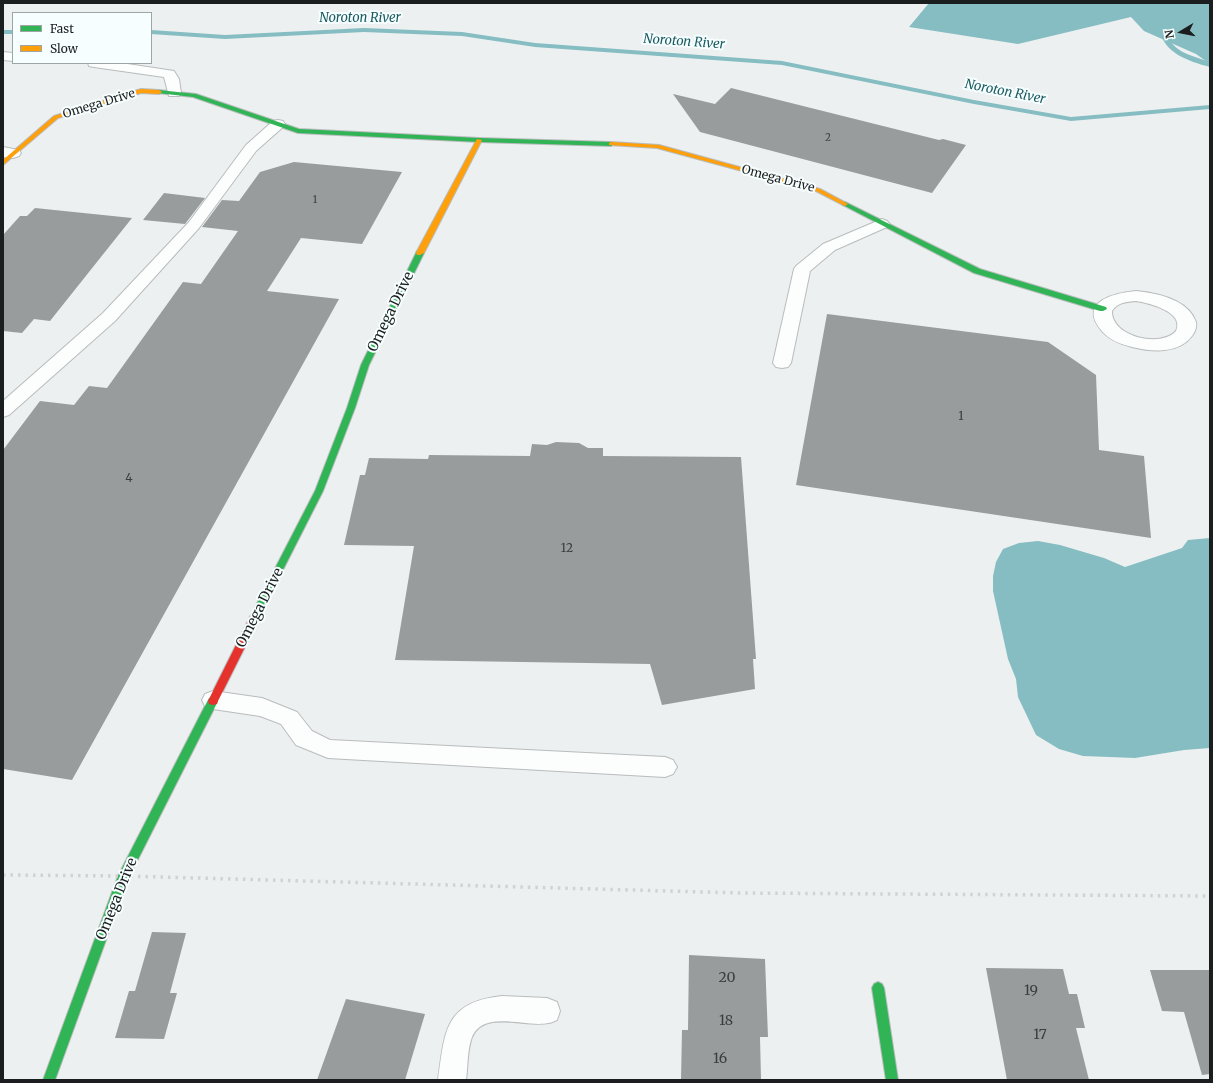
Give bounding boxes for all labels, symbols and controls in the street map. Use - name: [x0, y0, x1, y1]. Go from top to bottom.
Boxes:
- water label: Noroton River: [319, 10, 401, 26]
- legend: [12, 12, 152, 64]
- north arrow: [1161, 12, 1201, 52]
- text: Fast: [50, 21, 74, 36]
- text: N: [1162, 29, 1177, 40]
- water label: Noroton River: [643, 31, 725, 53]
- text: Slow: [50, 41, 78, 56]
- water label: Noroton River: [963, 77, 1047, 107]
- street label: Omega Drive: [61, 86, 137, 122]
- house number: 2: [825, 132, 831, 144]
- street label: Omega Drive: [740, 162, 816, 196]
- house number: 1: [313, 194, 317, 206]
- street label: Omega Drive: [364, 269, 418, 355]
- house number: 1: [958, 410, 964, 424]
- house number: 4: [125, 472, 133, 486]
- house number: 12: [561, 542, 573, 556]
- street label: Omega Drive: [233, 565, 287, 651]
- street label: Omega Drive: [93, 855, 141, 943]
- house number: 20: [718, 970, 736, 986]
- house number: 19: [1024, 983, 1038, 999]
- house number: 18: [719, 1013, 733, 1029]
- house number: 17: [1033, 1027, 1047, 1043]
- house number: 16: [713, 1051, 727, 1067]

